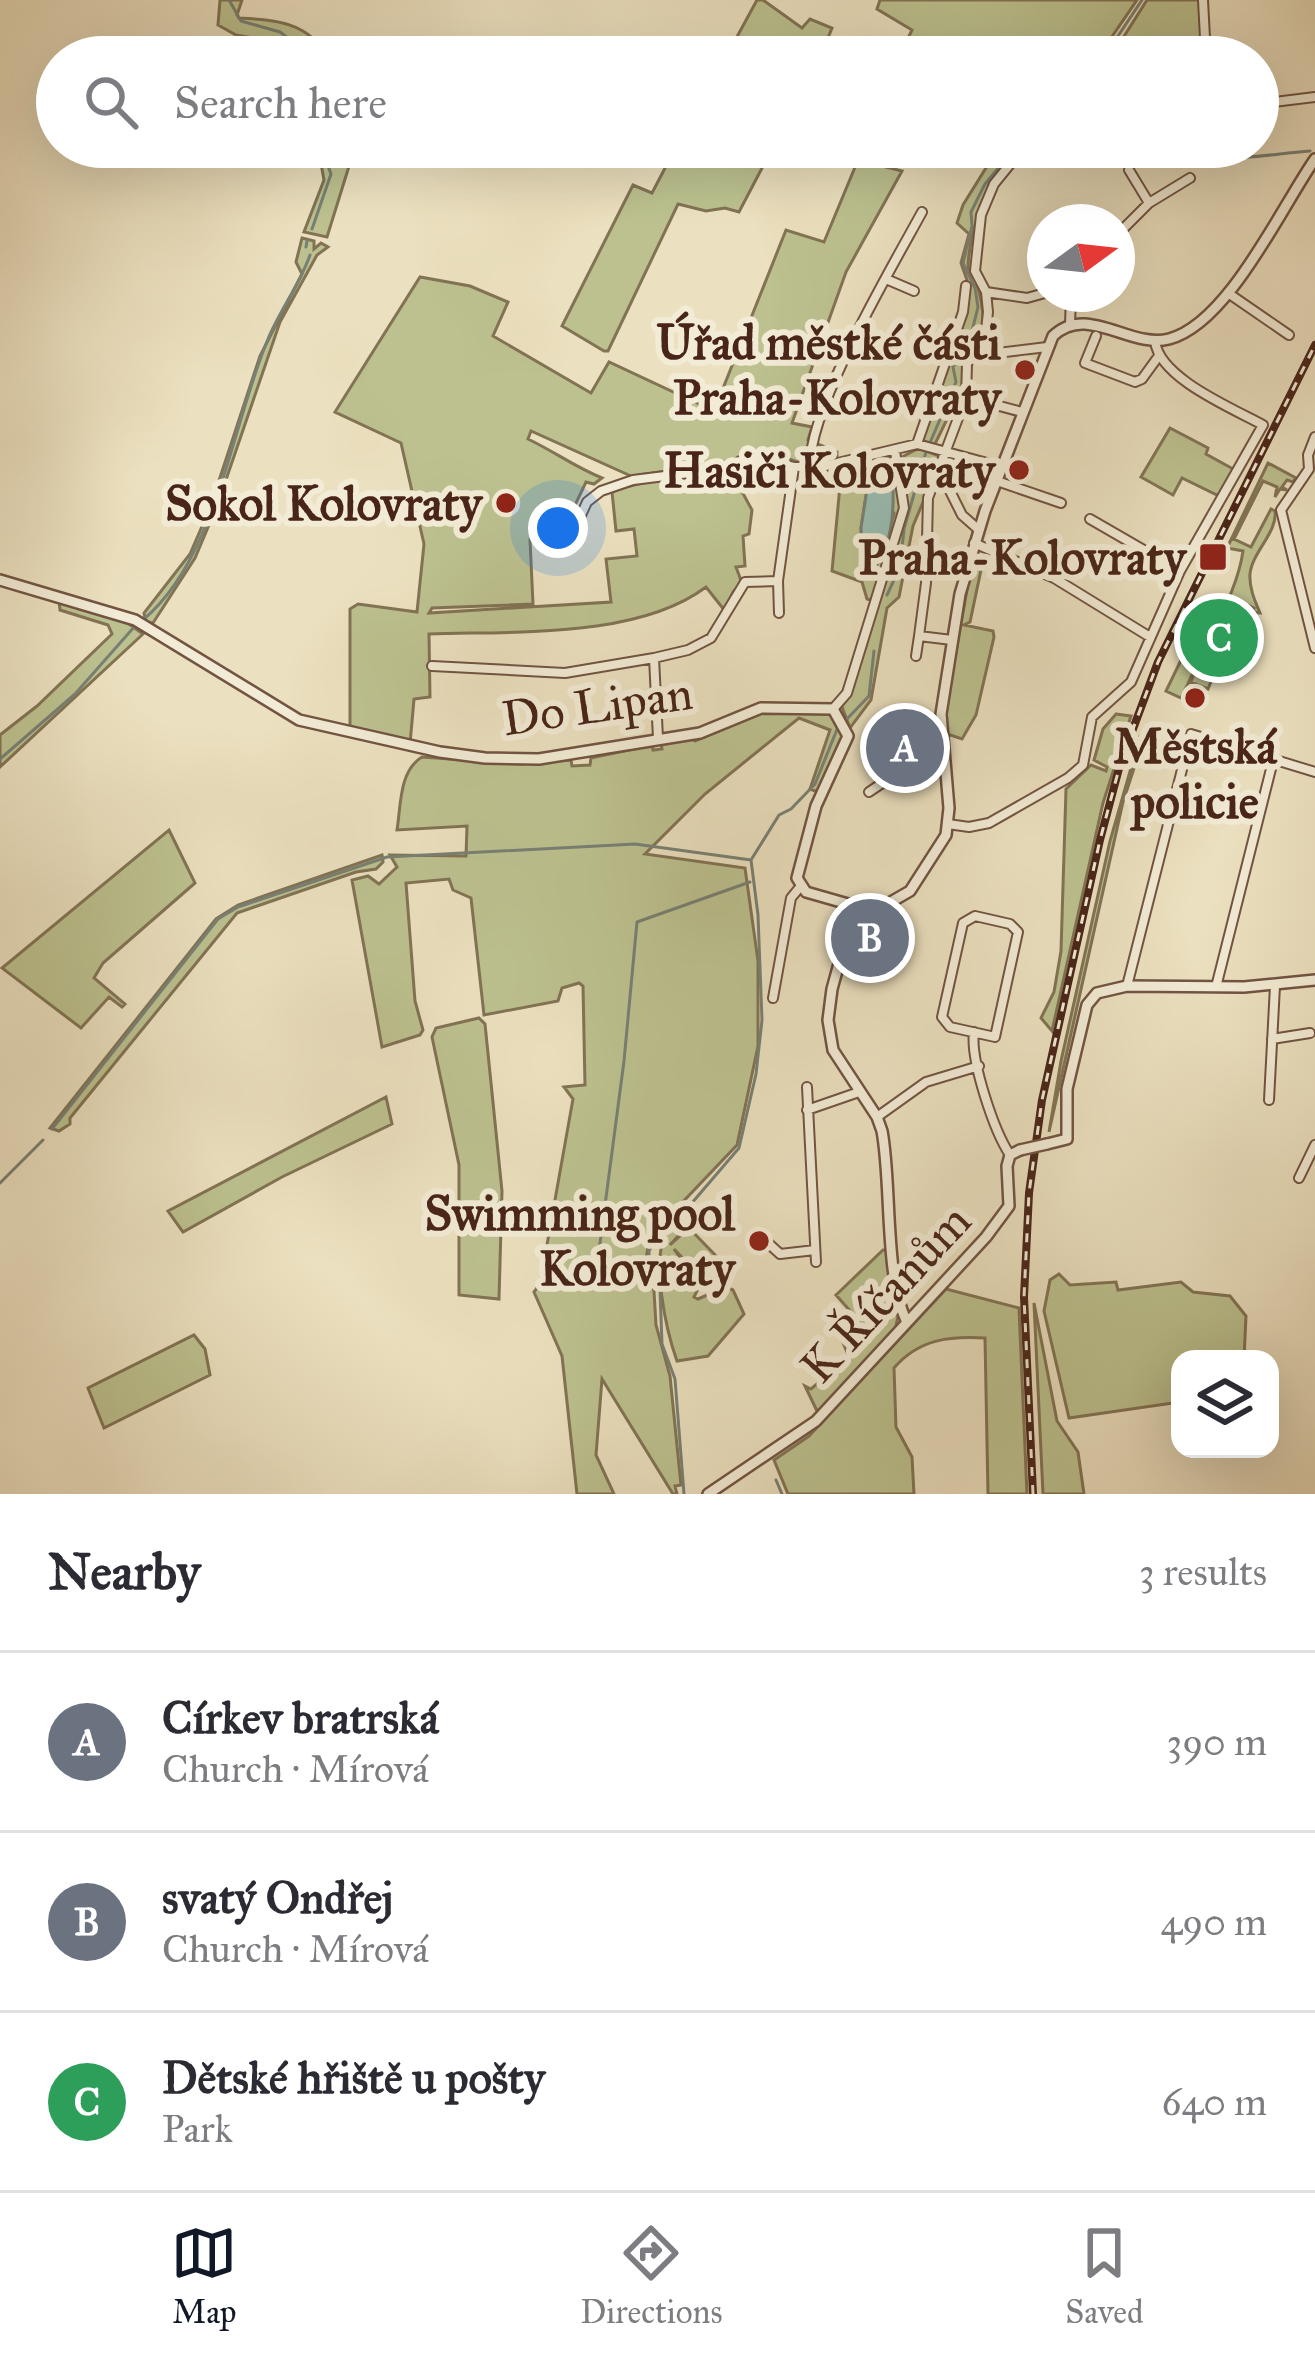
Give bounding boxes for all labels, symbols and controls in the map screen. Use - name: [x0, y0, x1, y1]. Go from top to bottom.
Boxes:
- search box: [36, 36, 1279, 168]
- icon: search: [78, 69, 144, 135]
- text: Search here: [174, 75, 387, 130]
- north arrow: [1027, 204, 1135, 312]
- place label: Úřad městké části Praha-Kolovraty: [656, 311, 1003, 427]
- marker: Úřad městké části Praha-Kolovraty: [1012, 357, 1038, 383]
- place label: Hasiči Kolovraty: [663, 441, 996, 500]
- marker: Hasiči Kolovraty: [1006, 457, 1032, 483]
- place label: Sokol Kolovraty: [165, 474, 483, 533]
- marker: Sokol Kolovraty: [493, 490, 519, 516]
- your location: [528, 498, 588, 558]
- place label: Praha-Kolovraty: [858, 528, 1188, 587]
- marker: Praha-Kolovraty: [1197, 541, 1229, 573]
- pin: C: [1180, 593, 1258, 683]
- street label: Do Lipan: [498, 663, 696, 748]
- marker: Městská policie: [1182, 685, 1208, 711]
- pin: A: [866, 703, 944, 793]
- place label: Městská policie: [1113, 717, 1277, 831]
- pin: B: [831, 893, 909, 983]
- place label: Swimming pool Kolovraty: [425, 1184, 737, 1298]
- street label: K Říčanům: [788, 1192, 983, 1395]
- marker: Swimming pool Kolovraty: [746, 1228, 772, 1254]
- map controls: [1171, 1350, 1279, 1458]
- button: layers: [1171, 1350, 1279, 1458]
- text: Nearby: [48, 1541, 200, 1603]
- text: 3 results: [1139, 1548, 1267, 1596]
- text: Církev bratrská: [162, 1690, 439, 1745]
- text: A: [74, 1718, 100, 1766]
- text: 390 m: [1167, 1718, 1267, 1766]
- text: Church · Mírová: [162, 1745, 429, 1793]
- text: svatý Ondřej: [162, 1870, 393, 1925]
- text: B: [74, 1898, 100, 1946]
- text: 490 m: [1160, 1898, 1267, 1946]
- text: Church · Mírová: [162, 1925, 429, 1973]
- text: Dětské hřiště u pošty: [162, 2050, 545, 2105]
- text: C: [74, 2078, 100, 2126]
- text: 640 m: [1161, 2078, 1267, 2126]
- text: Park: [162, 2105, 233, 2153]
- tab: Map: [171, 2220, 237, 2332]
- tab: Directions: [580, 2220, 722, 2332]
- tab: Saved: [1065, 2220, 1144, 2332]

